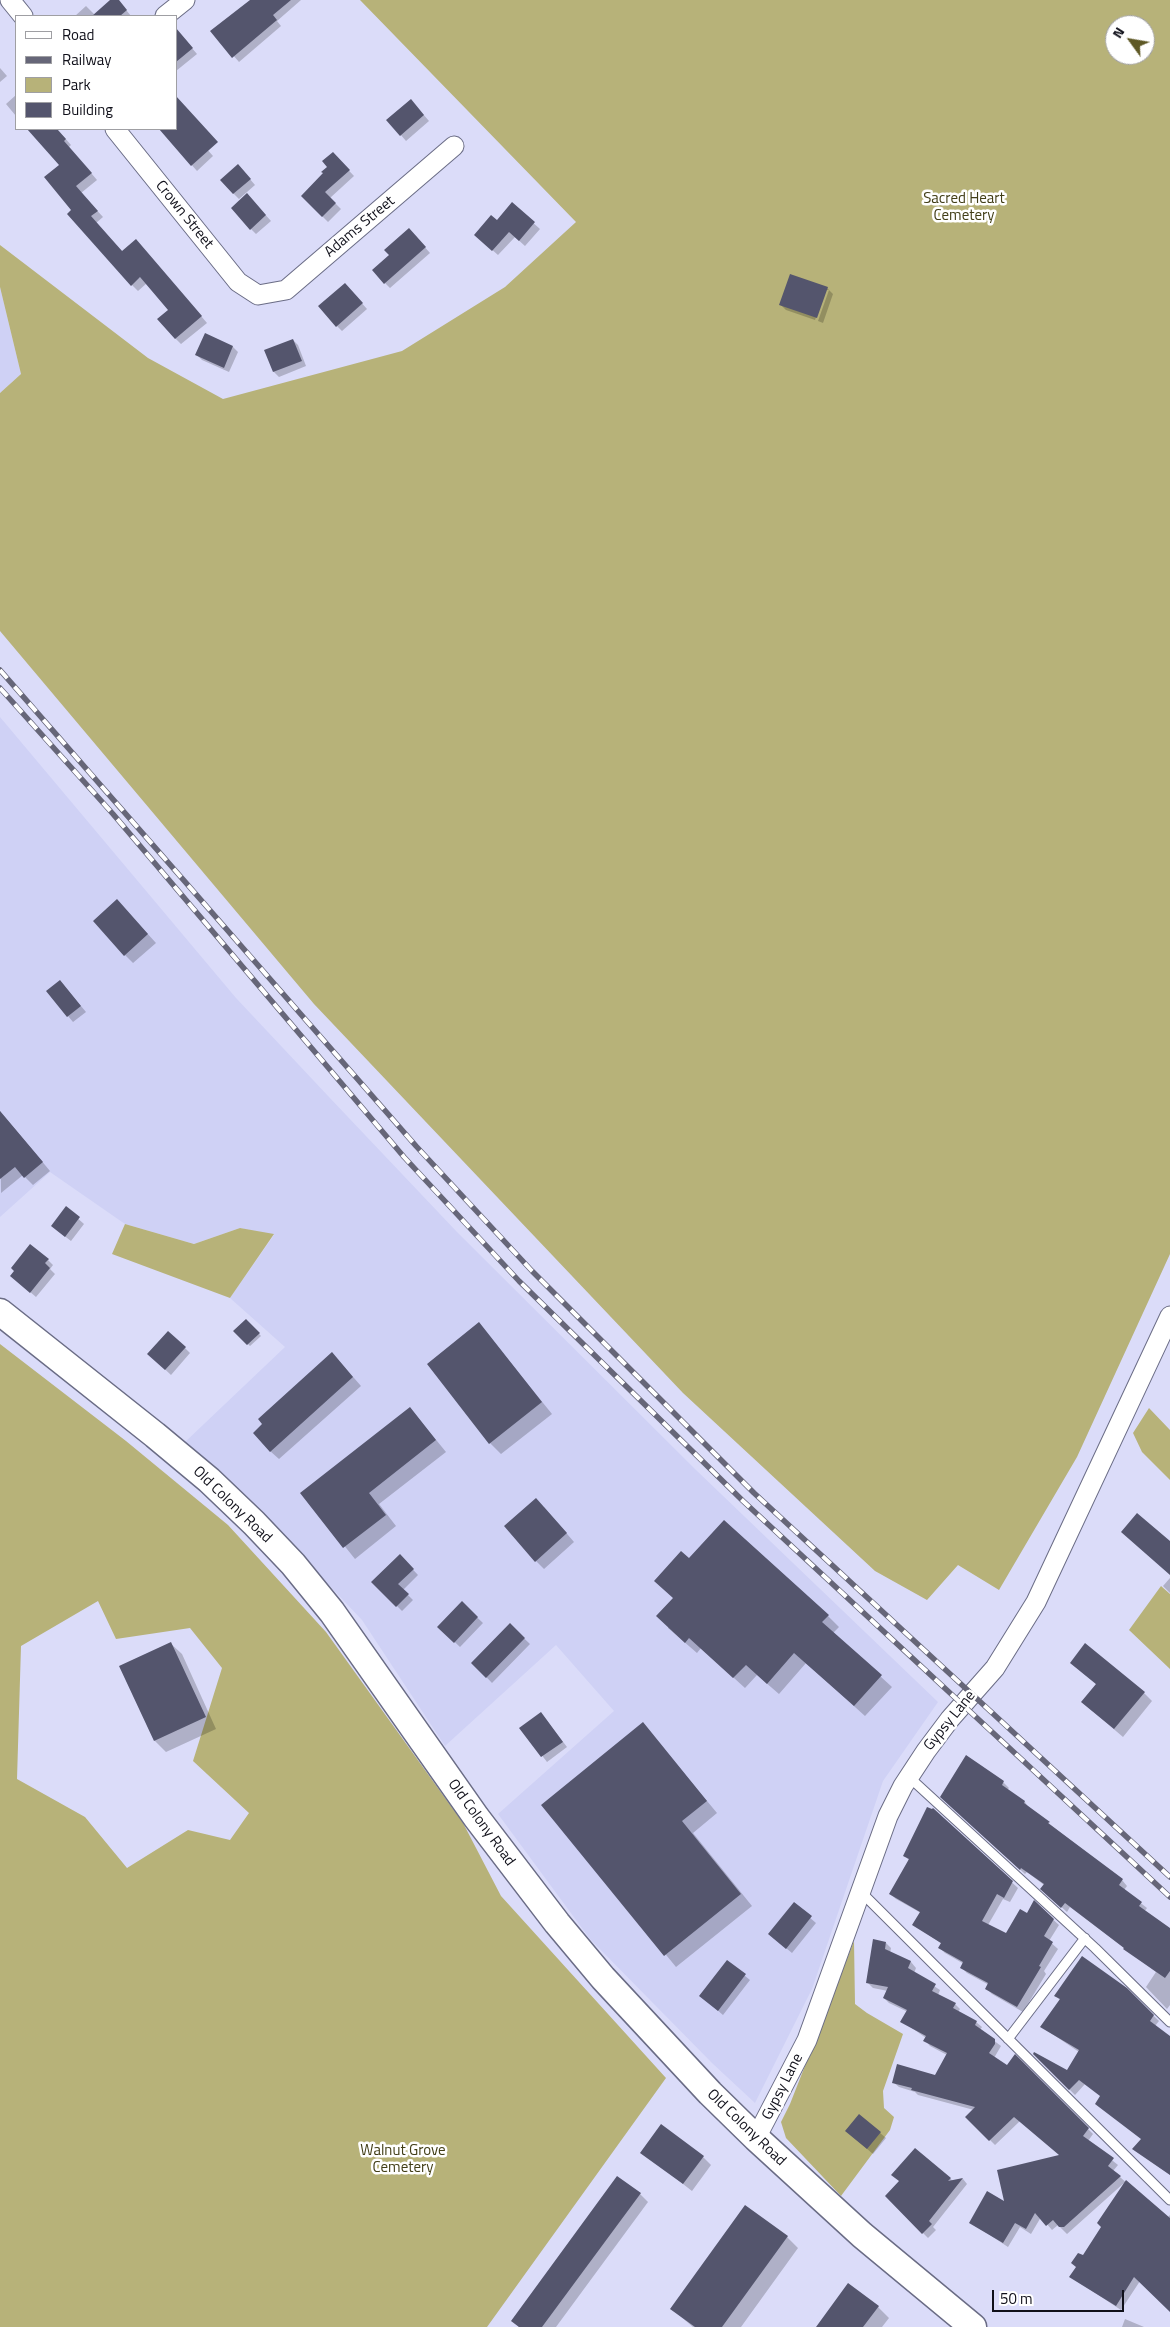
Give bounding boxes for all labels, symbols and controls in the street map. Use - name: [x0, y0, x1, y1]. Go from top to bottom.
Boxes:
- legend: [15, 15, 178, 130]
- north arrow: [1105, 15, 1155, 65]
- text: Road: [62, 23, 94, 46]
- text: N: [1106, 23, 1129, 42]
- text: Railway: [62, 48, 112, 71]
- text: Park: [62, 73, 91, 96]
- text: Building: [62, 98, 113, 121]
- street label: Crown Street: [151, 177, 217, 253]
- park label: Sacred Heart Cemetery: [923, 190, 1005, 225]
- street label: Adams Street: [321, 193, 399, 261]
- street label: Old Colony Road: [189, 1463, 275, 1547]
- street label: Gypsy Lane: [920, 1687, 980, 1755]
- street label: Old Colony Road: [443, 1776, 519, 1870]
- street label: Gypsy Lane: [759, 2051, 807, 2123]
- street label: Old Colony Road: [703, 2086, 789, 2170]
- park label: Walnut Grove Cemetery: [360, 2142, 446, 2177]
- scale bar: [995, 2280, 1128, 2312]
- text: 50 m: [1000, 2287, 1033, 2310]

